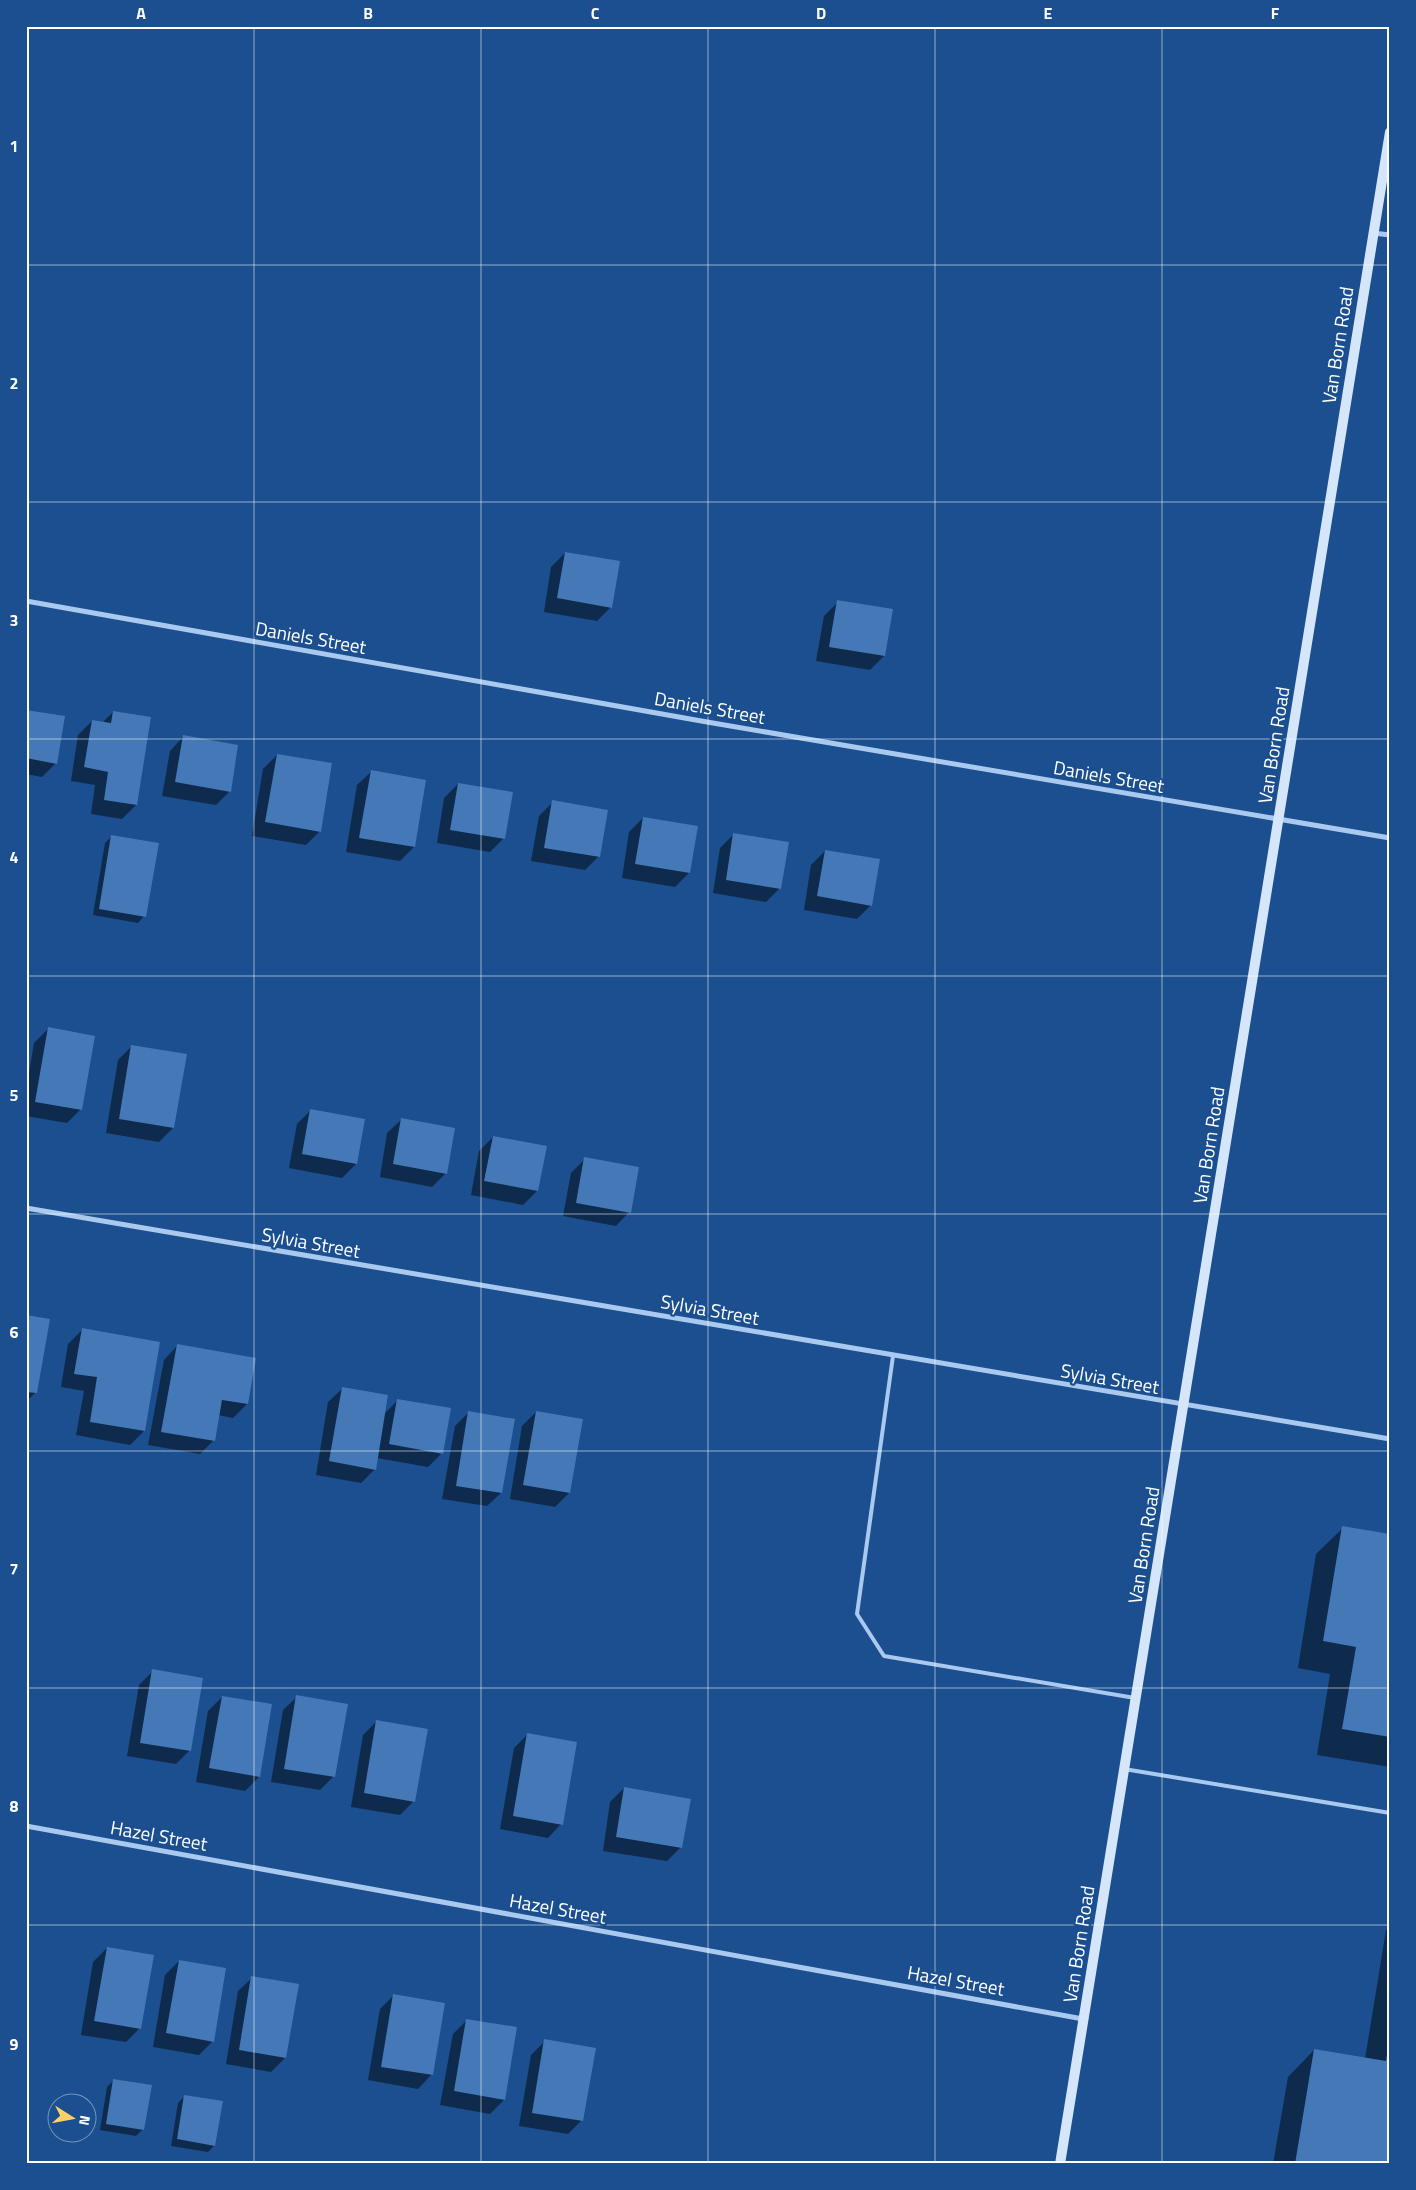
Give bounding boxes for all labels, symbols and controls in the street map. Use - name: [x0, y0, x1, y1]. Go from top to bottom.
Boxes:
- text: A: [136, 1, 146, 25]
- text: B: [363, 1, 373, 25]
- text: C: [591, 1, 600, 25]
- text: D: [816, 1, 826, 25]
- text: E: [1044, 1, 1053, 25]
- text: F: [1271, 1, 1280, 25]
- text: 1: [10, 134, 18, 158]
- street label: Van Born Road: [1313, 284, 1361, 406]
- text: 2: [10, 371, 18, 395]
- text: 3: [10, 608, 18, 632]
- street label: Daniels Street: [253, 613, 369, 661]
- street label: Daniels Street: [652, 683, 768, 731]
- street label: Van Born Road: [1249, 684, 1297, 806]
- street label: Daniels Street: [1051, 752, 1167, 800]
- text: 4: [10, 845, 19, 869]
- text: 5: [10, 1083, 19, 1107]
- street label: Van Born Road: [1184, 1084, 1232, 1206]
- street label: Sylvia Street: [259, 1219, 363, 1265]
- street label: Sylvia Street: [658, 1286, 762, 1332]
- text: 6: [10, 1320, 19, 1344]
- street label: Sylvia Street: [1058, 1355, 1162, 1401]
- street label: Van Born Road: [1119, 1484, 1167, 1606]
- text: 7: [10, 1557, 18, 1581]
- text: 8: [10, 1794, 19, 1818]
- street label: Hazel Street: [108, 1812, 210, 1858]
- street label: Van Born Road: [1054, 1883, 1102, 2005]
- street label: Hazel Street: [507, 1885, 609, 1931]
- street label: Hazel Street: [905, 1957, 1007, 2003]
- text: 9: [10, 2032, 19, 2056]
- north arrow: [48, 2092, 98, 2142]
- text: N: [74, 2114, 96, 2127]

